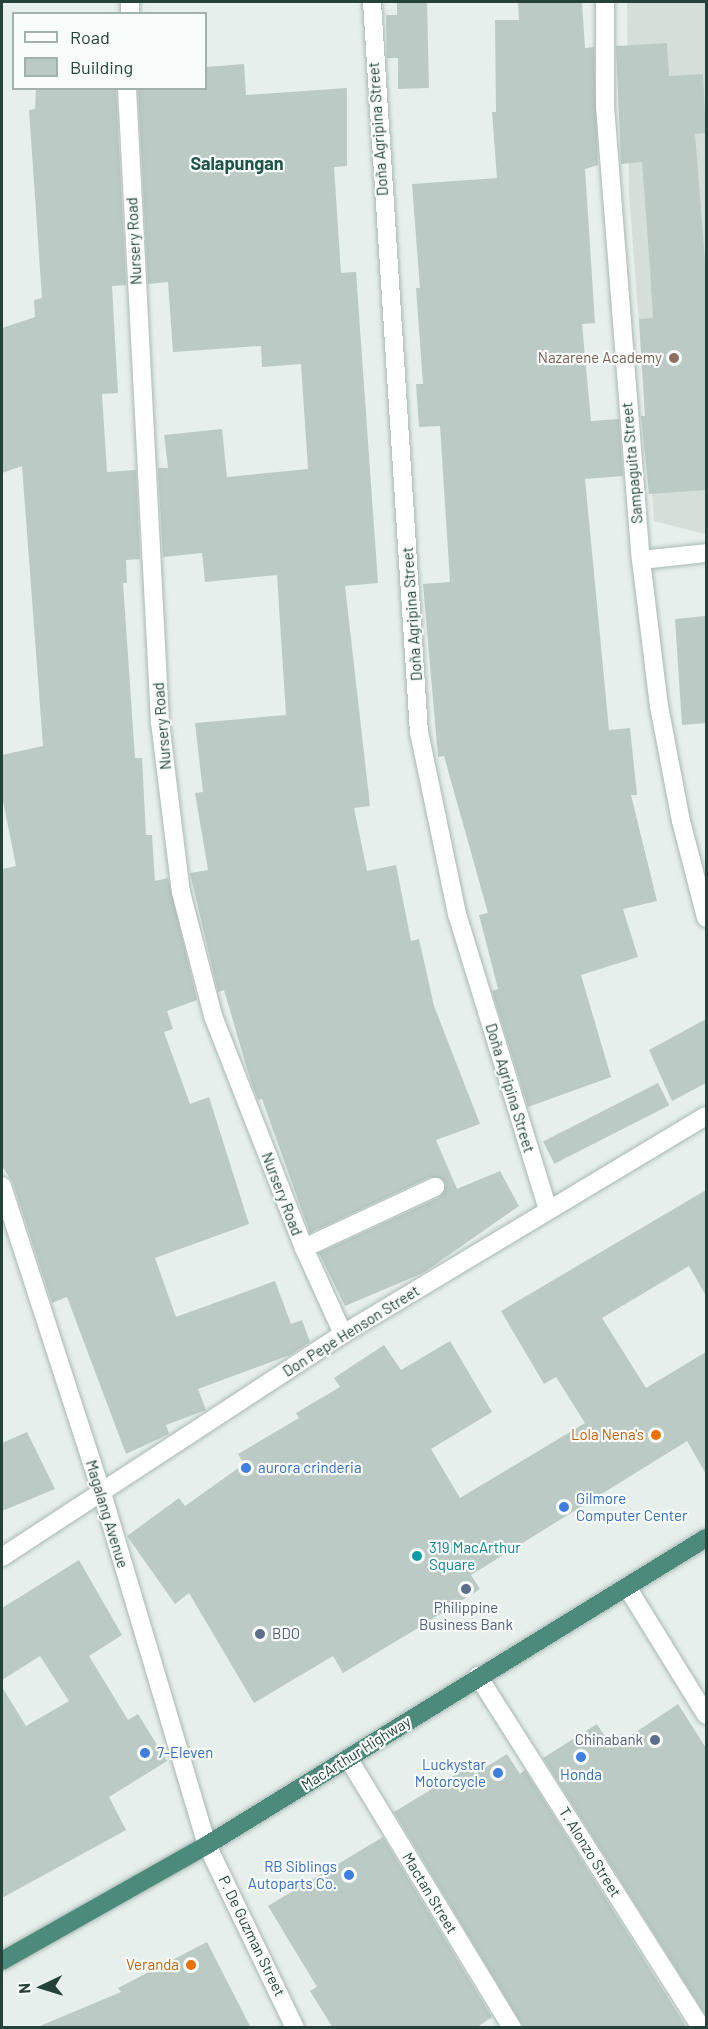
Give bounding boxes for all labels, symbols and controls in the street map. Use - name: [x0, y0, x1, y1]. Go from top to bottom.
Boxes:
- legend: [12, 12, 207, 90]
- text: Road: [70, 26, 110, 48]
- text: Building: [70, 56, 133, 78]
- street label: Doña Agripina Street: [364, 61, 392, 197]
- district label: Salapungan: [190, 152, 284, 174]
- street label: Nursery Road: [123, 197, 145, 285]
- place label: Nazarene Academy: [538, 349, 662, 367]
- marker: Nazarene Academy: [667, 351, 681, 365]
- street label: Sampaguita Street: [618, 402, 646, 524]
- street label: Doña Agripina Street: [398, 546, 426, 682]
- street label: Nursery Road: [149, 682, 175, 770]
- street label: Doña Agripina Street: [482, 1021, 538, 1155]
- street label: Nursery Road: [258, 1150, 306, 1238]
- street label: Don Pepe Henson Street: [279, 1282, 423, 1380]
- place label: Lola Nena's: [571, 1426, 644, 1444]
- marker: Lola Nena's: [649, 1428, 663, 1442]
- street label: Magalang Avenue: [82, 1458, 132, 1570]
- place label: aurora crinderia: [258, 1459, 362, 1477]
- marker: aurora crinderia: [239, 1461, 253, 1475]
- place label: Gilmore Computer Center: [576, 1489, 688, 1524]
- marker: Gilmore Computer Center: [557, 1500, 571, 1514]
- place label: 319 MacArthur Square: [429, 1538, 521, 1573]
- marker: 319 MacArthur Square: [410, 1549, 424, 1563]
- marker: Philippine Business Bank: [459, 1582, 473, 1596]
- place label: Philippine Business Bank: [419, 1598, 513, 1633]
- place label: BDO: [272, 1625, 300, 1643]
- marker: BDO: [253, 1627, 267, 1641]
- street label: MacArthur Highway: [298, 1712, 414, 1794]
- place label: Chinabank: [575, 1731, 643, 1749]
- marker: Chinabank: [648, 1733, 662, 1747]
- place label: 7-Eleven: [157, 1744, 213, 1762]
- marker: 7-Eleven: [138, 1746, 152, 1760]
- marker: Honda: [574, 1750, 588, 1764]
- place label: Luckystar Motorcycle: [415, 1755, 486, 1790]
- marker: Luckystar Motorcycle: [491, 1766, 505, 1780]
- place label: Honda: [560, 1766, 602, 1784]
- street label: T. Alonzo Street: [555, 1804, 625, 1900]
- street label: Mactan Street: [399, 1849, 461, 1937]
- place label: RB Siblings Autoparts Co.: [248, 1857, 337, 1892]
- marker: RB Siblings Autoparts Co.: [342, 1868, 356, 1882]
- street label: P. De Guzman Street: [215, 1873, 289, 1999]
- place label: Veranda: [126, 1956, 179, 1974]
- north arrow: [12, 1957, 72, 2017]
- marker: Veranda: [184, 1958, 198, 1972]
- text: N: [14, 1982, 33, 1994]

